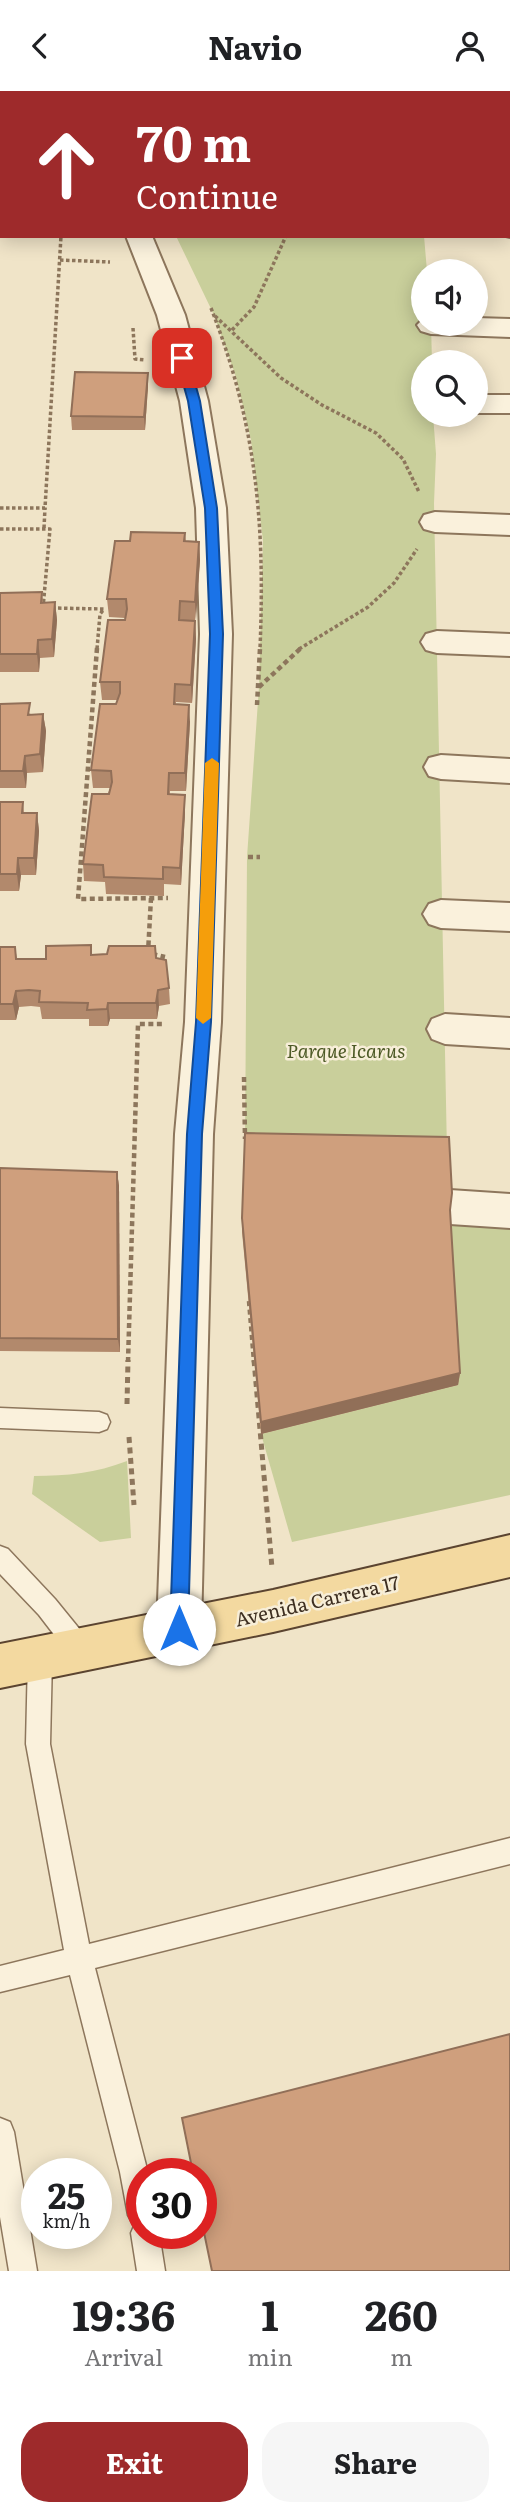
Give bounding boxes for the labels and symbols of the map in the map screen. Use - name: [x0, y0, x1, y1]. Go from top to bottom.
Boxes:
- pin: [152, 328, 212, 388]
- park label: Parque Icarus: [287, 1036, 405, 1064]
- street label: Avenida Carrera 17: [232, 1567, 402, 1633]
- position arrow: [142, 1592, 216, 1666]
- speed limit sign: 30: [126, 2158, 217, 2249]

